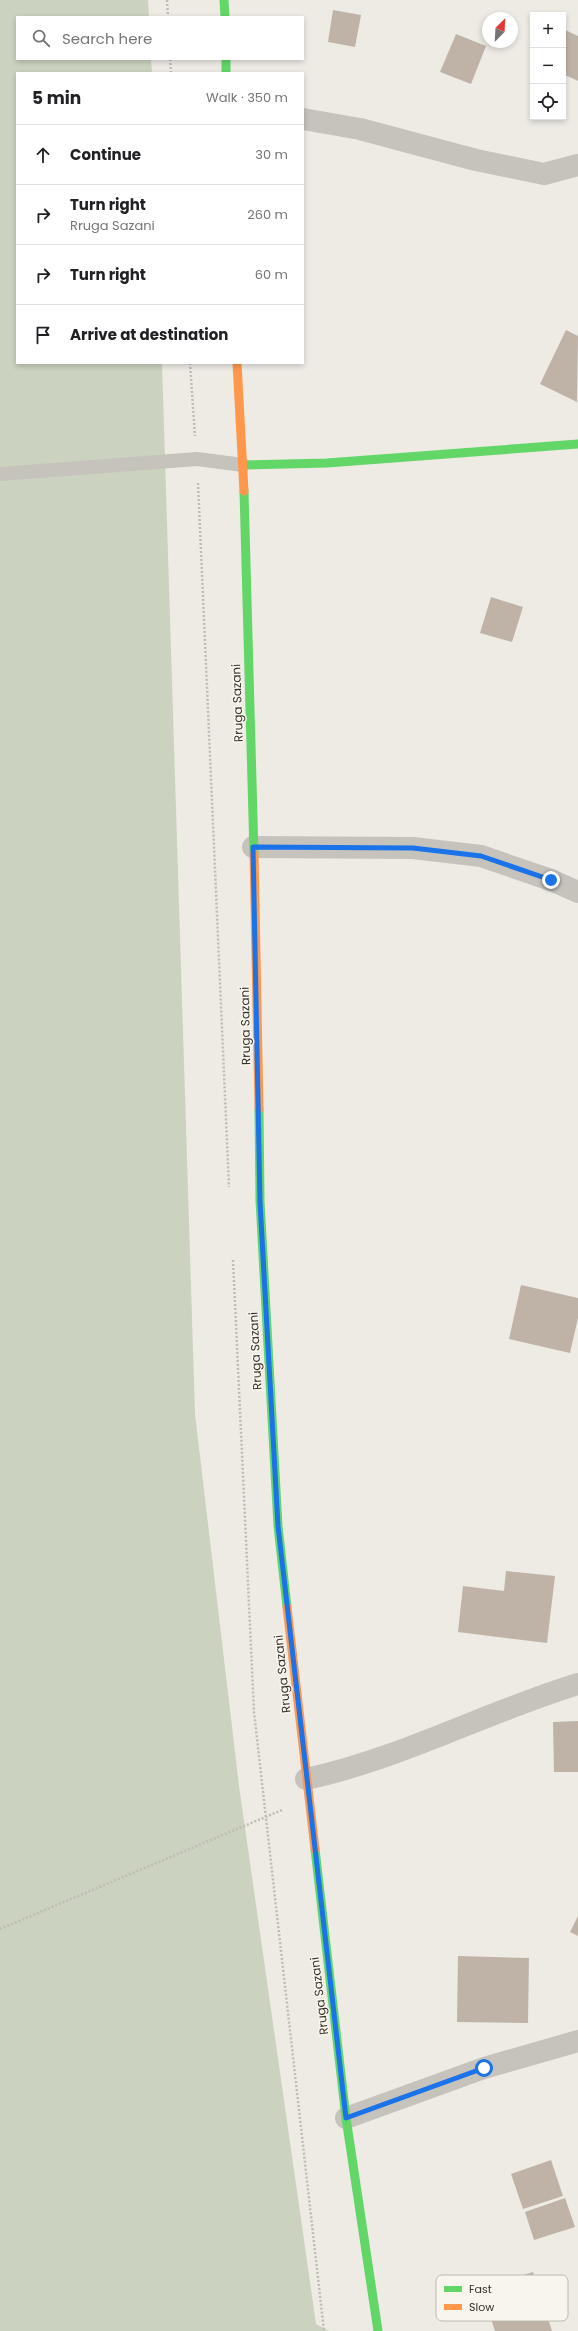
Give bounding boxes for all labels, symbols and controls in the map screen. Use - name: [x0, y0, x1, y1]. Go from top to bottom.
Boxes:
- north arrow: [482, 12, 518, 48]
- map controls: [530, 12, 566, 120]
- button: +: [530, 12, 566, 48]
- search box: [16, 16, 304, 60]
- icon: search: [30, 27, 52, 49]
- text: Search here: [62, 28, 152, 49]
- button: −: [530, 48, 566, 84]
- button: locate: [530, 84, 566, 120]
- text: 5 min: [32, 86, 81, 110]
- text: Walk · 350 m: [206, 88, 288, 107]
- icon: ahead: [32, 144, 54, 166]
- text: Continue: [70, 144, 141, 165]
- text: 30 m: [255, 145, 288, 164]
- text: Turn right: [70, 194, 146, 215]
- icon: right: [32, 204, 54, 226]
- text: 260 m: [247, 205, 288, 224]
- text: Rruga Sazani: [70, 216, 155, 235]
- icon: right: [32, 264, 54, 286]
- text: Turn right: [70, 264, 146, 285]
- text: 60 m: [255, 265, 288, 284]
- icon: arrive: [32, 324, 54, 346]
- text: Arrive at destination: [70, 324, 228, 345]
- street label: Rruga Sazani: [227, 664, 247, 742]
- route end: [542, 871, 560, 889]
- street label: Rruga Sazani: [236, 987, 254, 1065]
- street label: Rruga Sazani: [244, 1311, 266, 1391]
- street label: Rruga Sazani: [269, 1634, 295, 1714]
- street label: Rruga Sazani: [306, 1956, 332, 2036]
- route start: [475, 2059, 493, 2077]
- legend: [436, 2275, 568, 2321]
- text: Fast: [469, 2281, 492, 2297]
- text: Slow: [469, 2299, 494, 2315]

